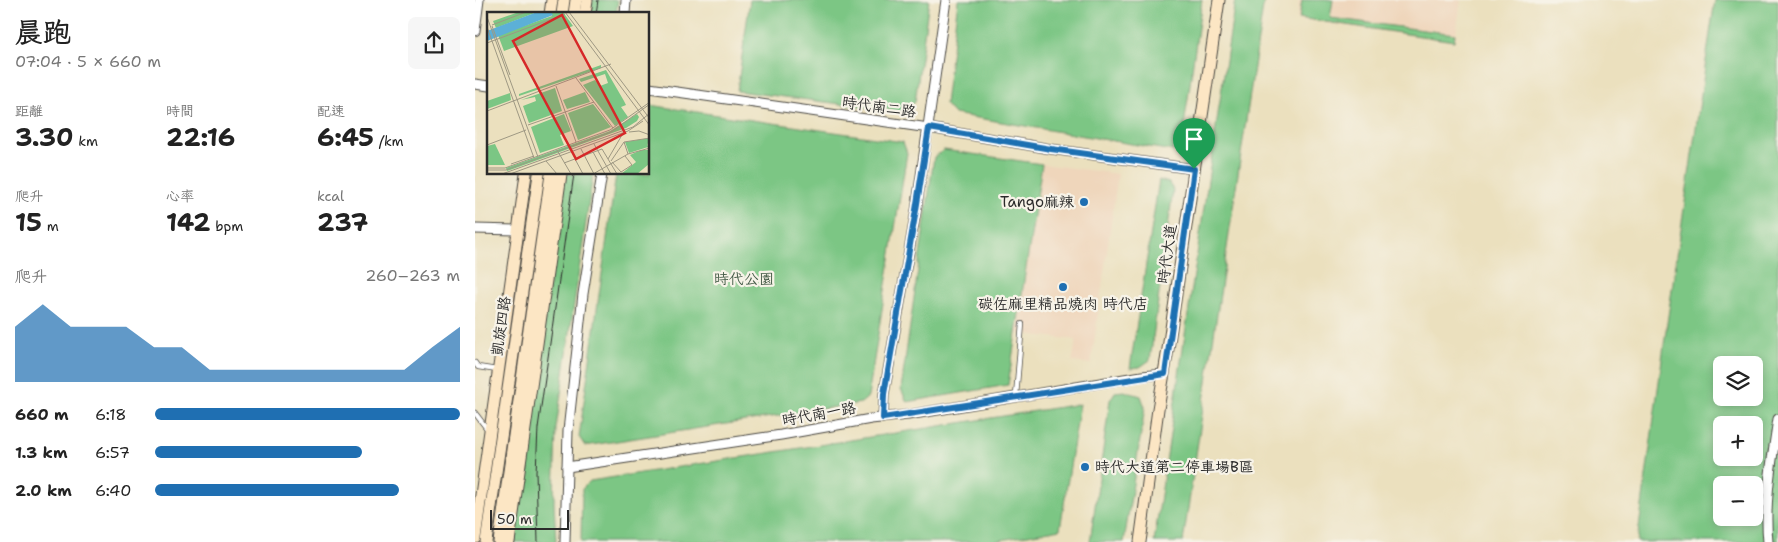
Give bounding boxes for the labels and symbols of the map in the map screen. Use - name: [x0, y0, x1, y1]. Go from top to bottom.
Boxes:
- inset map: [487, 12, 650, 175]
- street label: 時代南二路: [840, 92, 918, 122]
- pin: [1173, 118, 1215, 169]
- place label: Tango麻辣: [1000, 192, 1074, 212]
- marker: Tango麻辣: [1078, 196, 1090, 208]
- street label: 時代大道: [1153, 223, 1181, 285]
- park label: 時代公園: [714, 269, 774, 289]
- marker: 碳佐麻里精品燒肉 時代店: [1057, 281, 1069, 293]
- place label: 碳佐麻里精品燒肉 時代店: [978, 294, 1148, 314]
- street label: 凱旋四路: [487, 295, 515, 357]
- street label: 時代南一路: [780, 398, 858, 430]
- place label: 時代大道第二停車場B區: [1095, 457, 1254, 477]
- marker: 時代大道第二停車場B區: [1079, 461, 1091, 473]
- scale bar: [490, 507, 569, 530]

